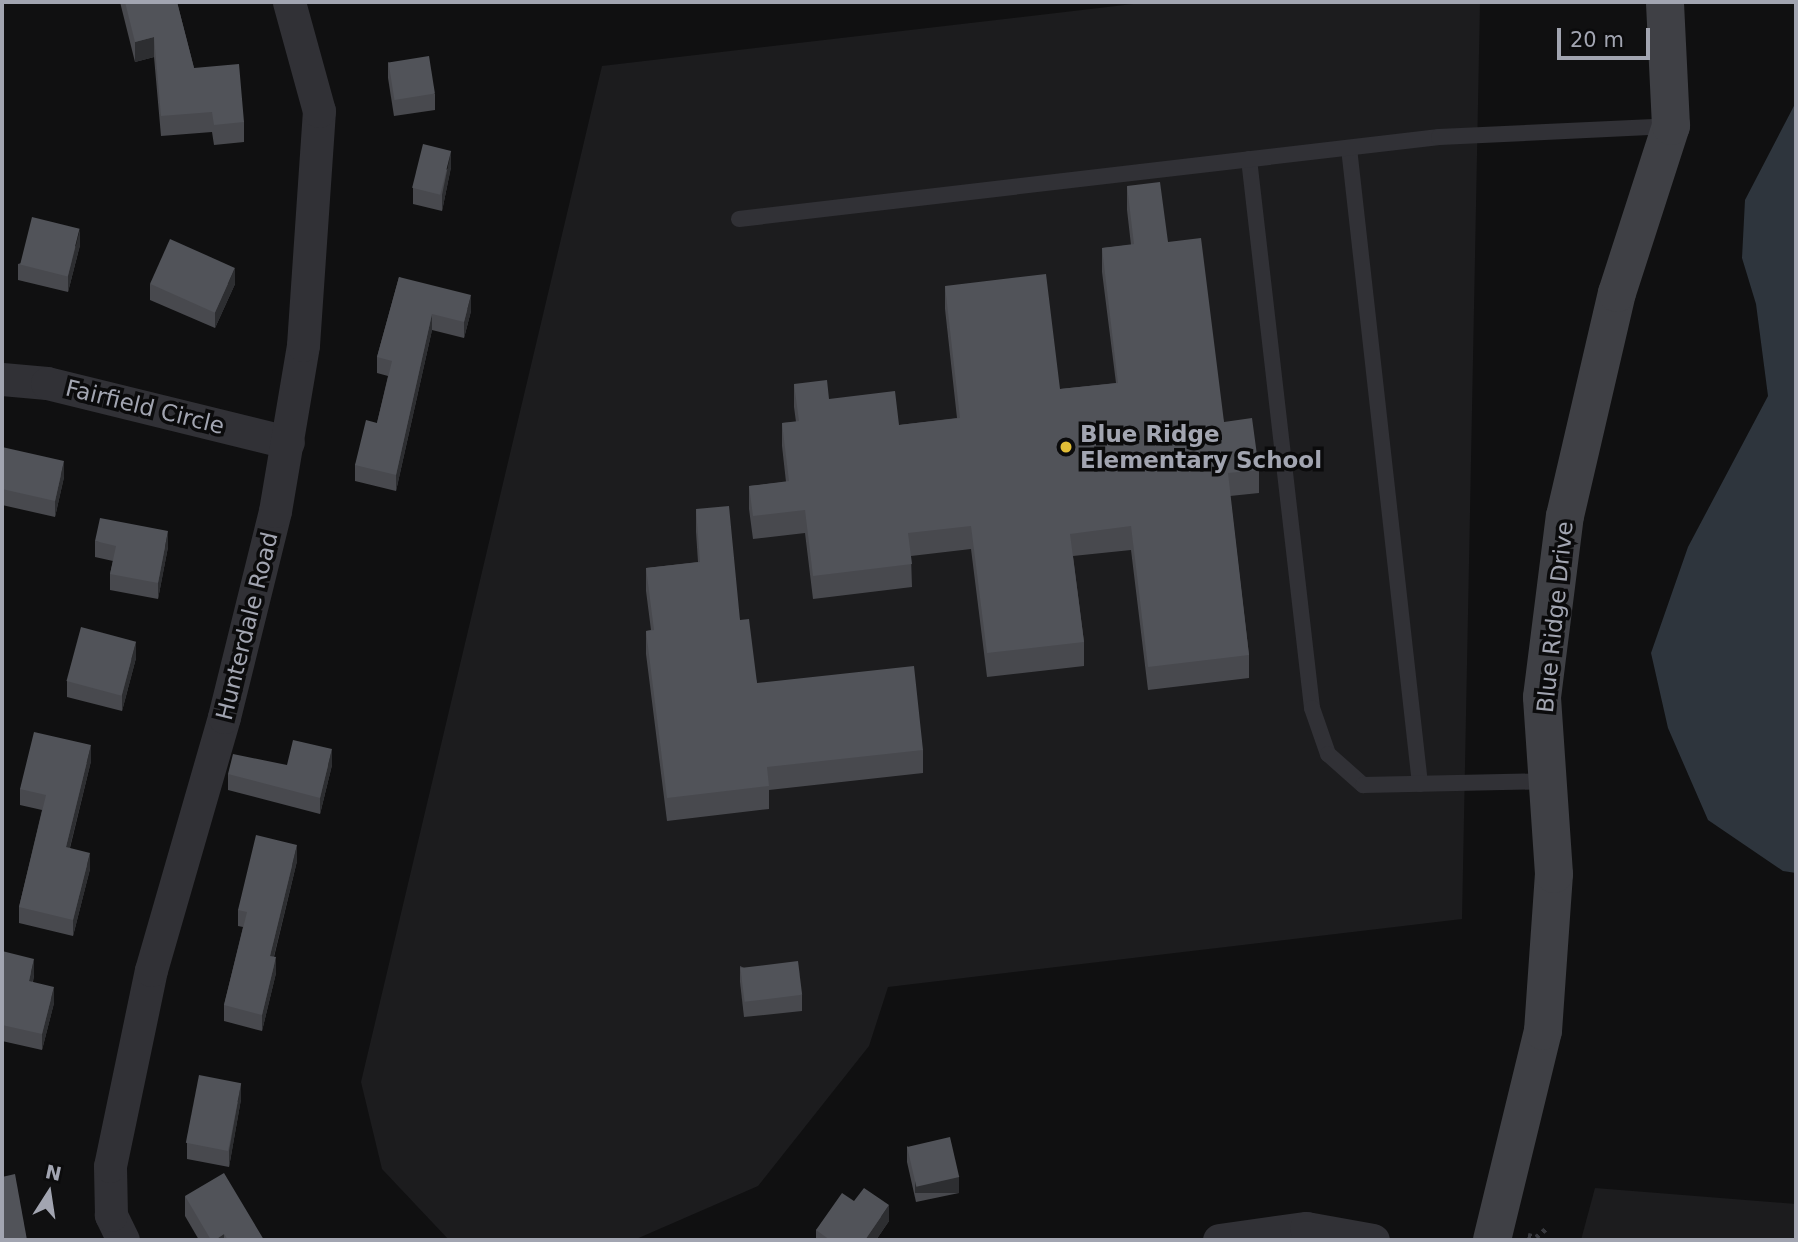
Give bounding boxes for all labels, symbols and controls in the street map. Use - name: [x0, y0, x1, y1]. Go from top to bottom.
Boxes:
- scale bar: [1560, 14, 1653, 58]
- text: 20 m: [1570, 28, 1624, 52]
- street label: Fairfield Circle: [63, 374, 227, 440]
- place label: Blue Ridge Elementary School: [1080, 420, 1322, 474]
- marker: Blue Ridge Elementary School: [1058, 439, 1074, 455]
- street label: Blue Ridge Drive: [1531, 520, 1579, 714]
- street label: Hunterdale Road: [210, 529, 284, 723]
- north arrow: [14, 1158, 84, 1228]
- text: N: [43, 1160, 63, 1185]

